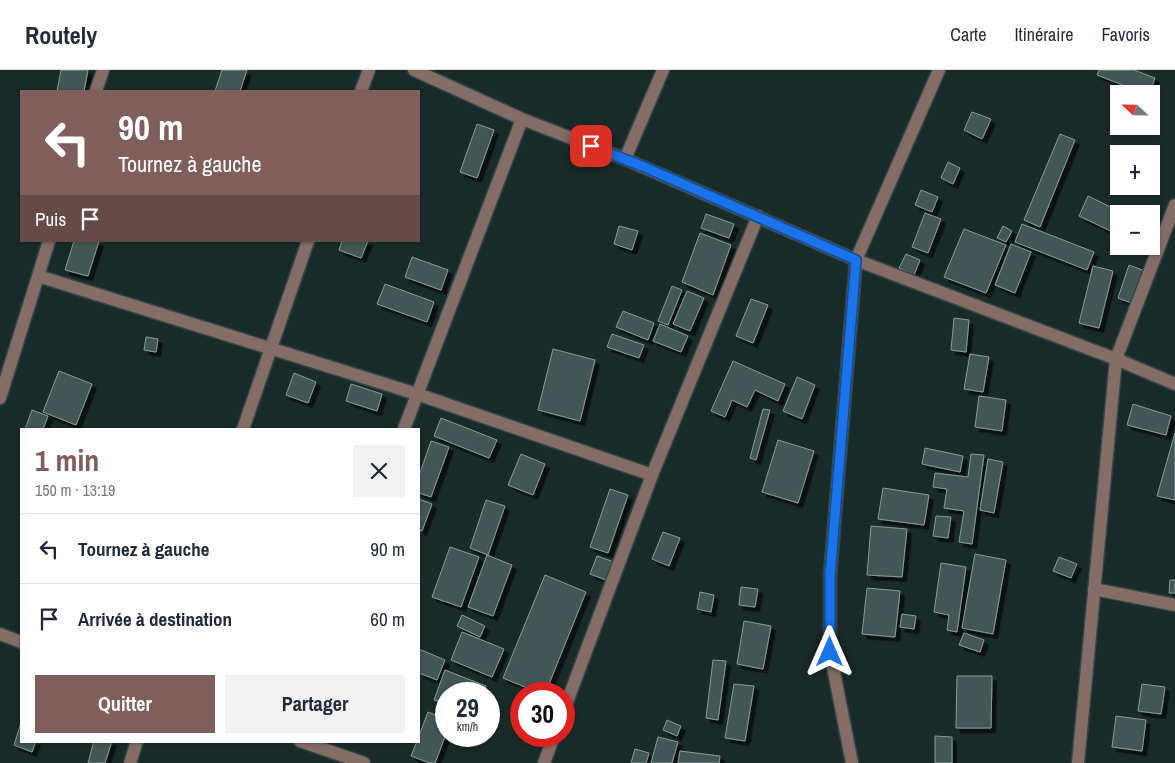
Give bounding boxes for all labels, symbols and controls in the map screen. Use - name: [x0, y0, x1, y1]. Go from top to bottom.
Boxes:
- text: Routely: [25, 19, 97, 51]
- text: Carte: [950, 22, 986, 47]
- text: Itinéraire: [1014, 22, 1074, 47]
- text: Favoris: [1102, 22, 1150, 47]
- north arrow: [1110, 85, 1160, 135]
- map controls: [1110, 85, 1160, 255]
- text: 90 m: [118, 104, 183, 151]
- icon: left: [35, 110, 100, 175]
- pin: [570, 125, 612, 167]
- icon: arrive: [577, 132, 605, 160]
- button: +: [1110, 145, 1160, 195]
- text: Tournez à gauche: [118, 149, 261, 179]
- icon: arrive: [76, 205, 104, 233]
- button: −: [1110, 205, 1160, 255]
- text: Puis: [35, 206, 66, 232]
- text: 1 min: [35, 440, 99, 480]
- button: close: [353, 445, 405, 497]
- text: 150 m · 13:19: [35, 479, 115, 501]
- icon: left: [35, 535, 63, 563]
- text: Tournez à gauche: [78, 536, 209, 562]
- text: 90 m: [370, 536, 405, 562]
- icon: arrive: [35, 605, 63, 633]
- text: Arrivée à destination: [78, 606, 232, 632]
- text: 60 m: [370, 606, 405, 632]
- position arrow: [803, 625, 855, 677]
- button: Quitter: [35, 675, 215, 733]
- button: Partager: [225, 675, 405, 733]
- speed limit sign: 30: [510, 682, 575, 747]
- text: 29: [456, 691, 479, 725]
- text: km/h: [457, 719, 478, 735]

